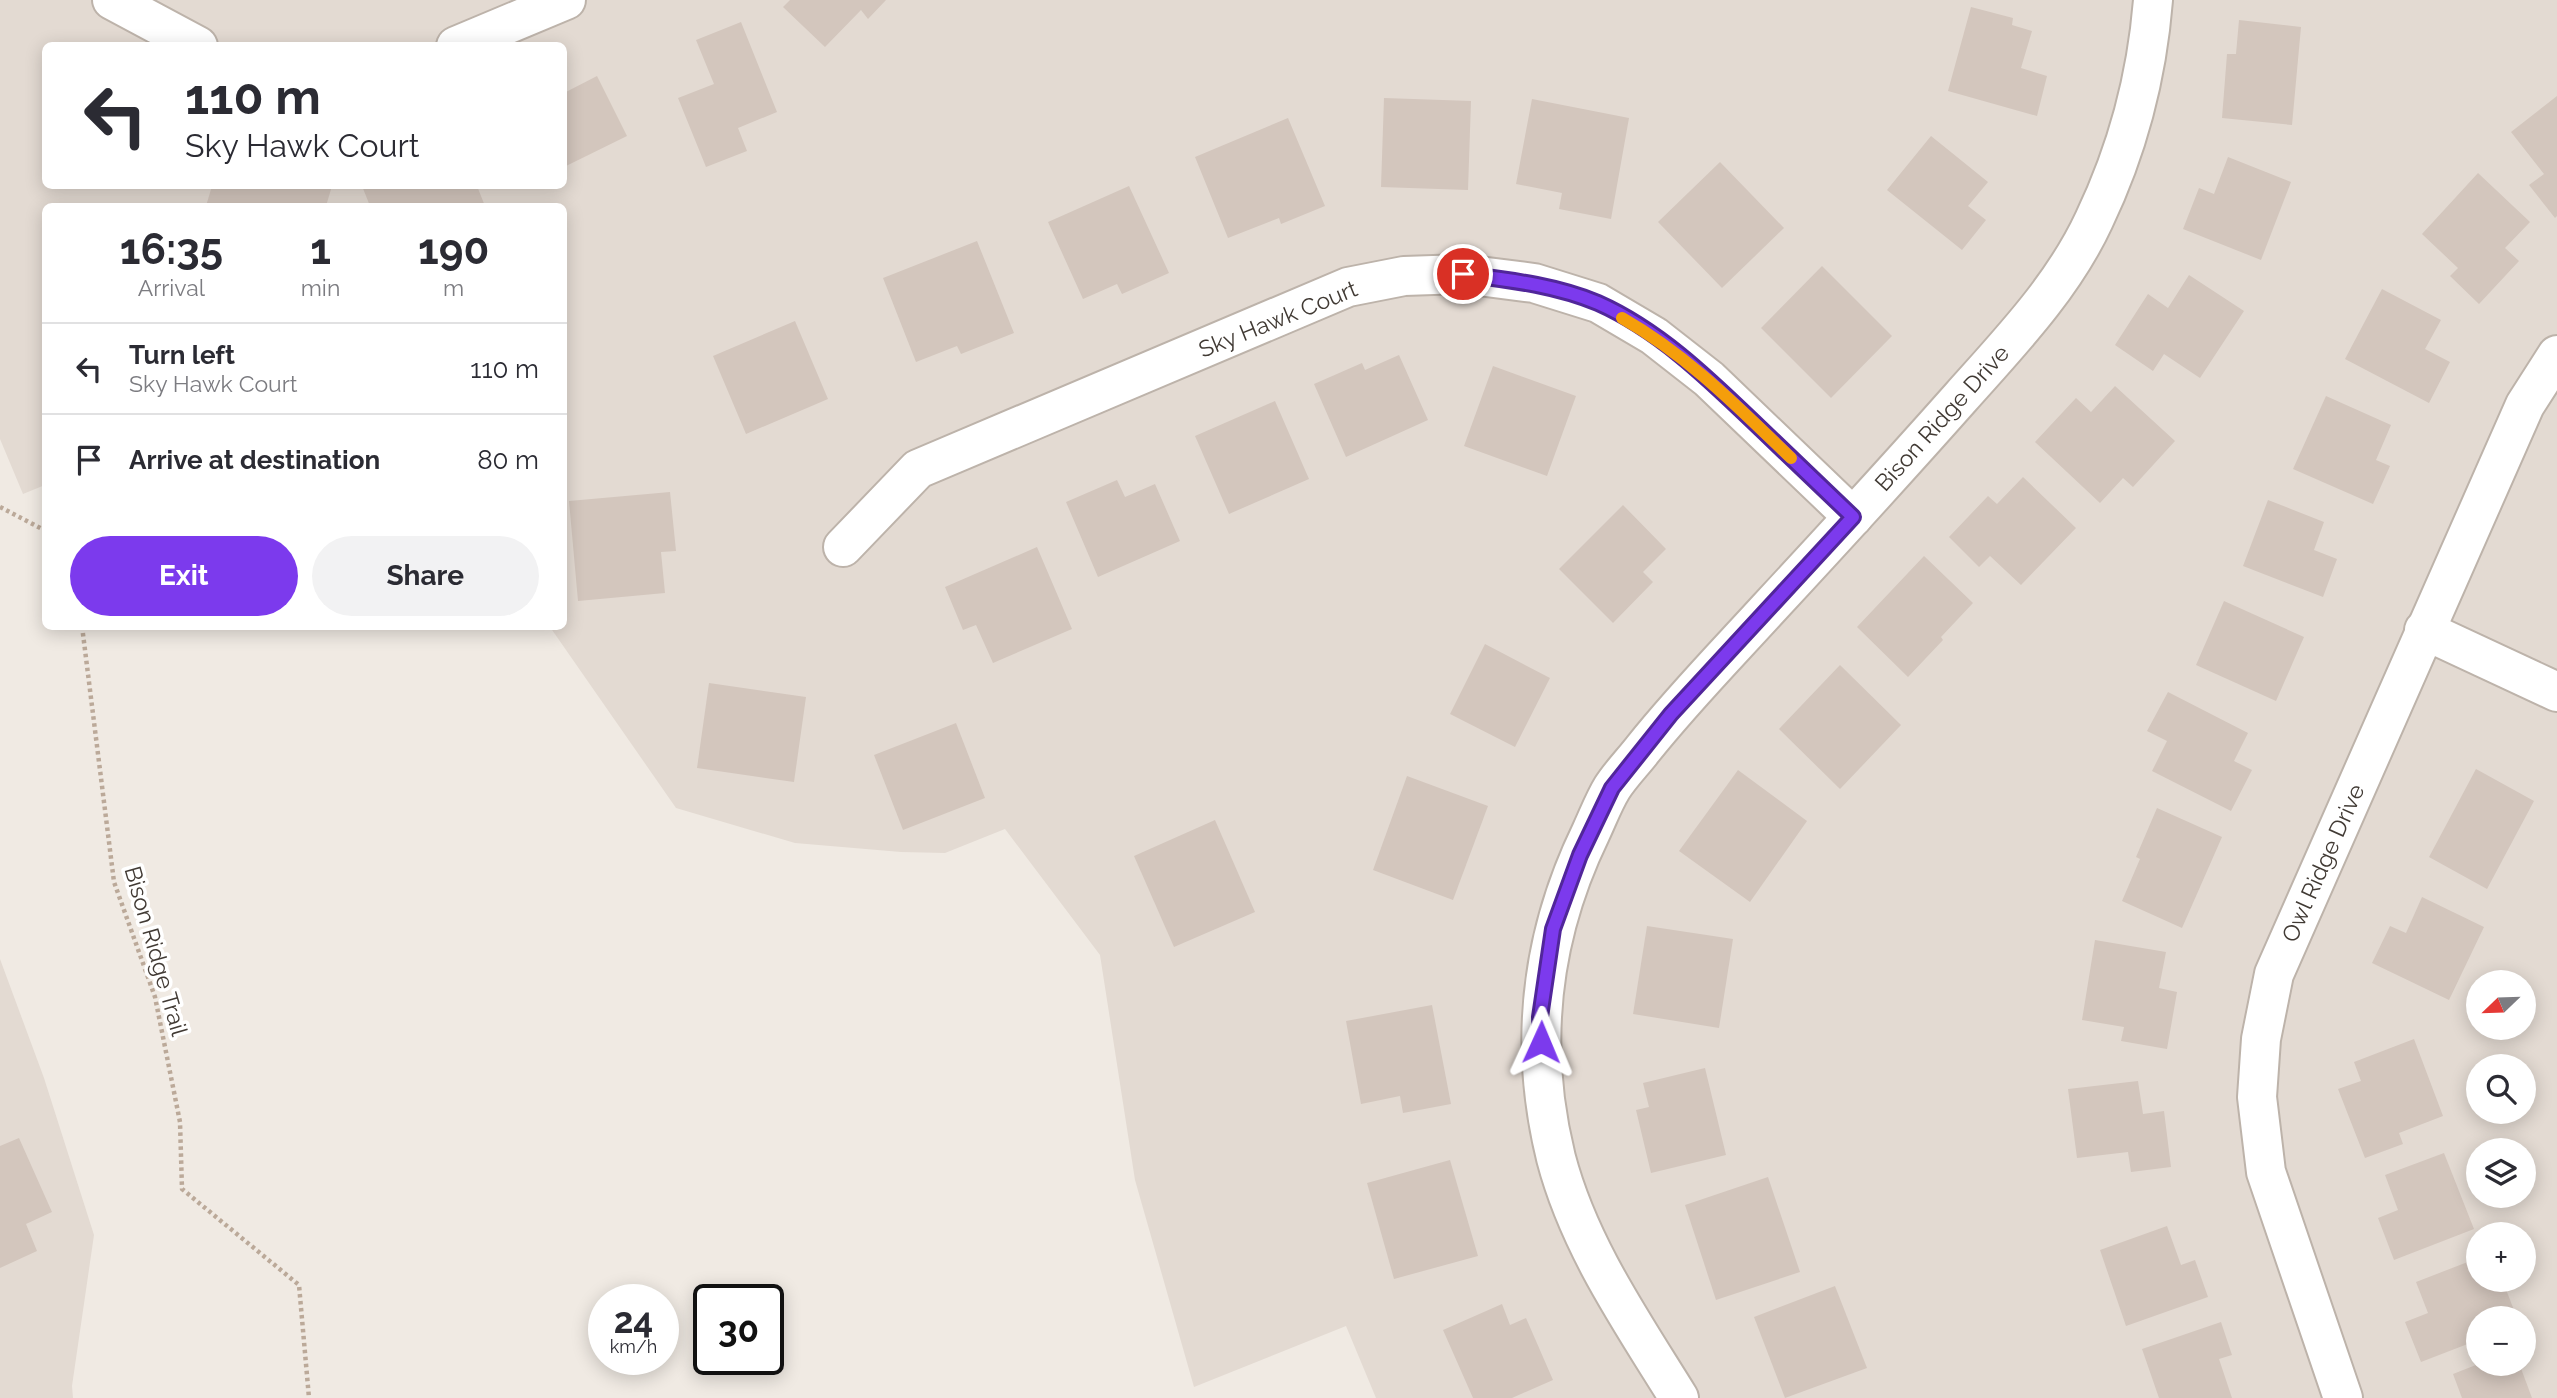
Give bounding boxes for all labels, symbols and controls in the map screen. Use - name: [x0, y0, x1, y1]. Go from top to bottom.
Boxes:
- text: 110 m: [185, 68, 321, 125]
- icon: left: [70, 70, 161, 161]
- text: Sky Hawk Court: [185, 127, 420, 164]
- text: 16:35: [120, 225, 223, 274]
- text: 1: [310, 225, 331, 274]
- text: 190: [418, 225, 489, 274]
- pin: [1433, 244, 1493, 304]
- icon: arrive: [1444, 255, 1482, 293]
- text: Arrival: [138, 274, 205, 301]
- text: min: [301, 274, 340, 301]
- text: m: [443, 274, 464, 301]
- street label: Sky Hawk Court: [1195, 274, 1361, 363]
- street label: Bison Ridge Drive: [1869, 339, 2014, 496]
- text: Turn left: [129, 340, 235, 370]
- icon: left: [70, 350, 108, 388]
- text: 110 m: [470, 354, 539, 384]
- text: Sky Hawk Court: [129, 370, 298, 397]
- icon: arrive: [70, 441, 108, 479]
- text: Arrive at destination: [129, 445, 380, 475]
- text: 80 m: [477, 445, 539, 475]
- button: Exit: [70, 536, 298, 616]
- button: Share: [312, 536, 539, 616]
- street label: Owl Ridge Drive: [2276, 780, 2369, 946]
- street label: Bison Ridge Trail: [119, 863, 194, 1040]
- north arrow: [2466, 970, 2536, 1040]
- map controls: [2466, 970, 2536, 1376]
- position arrow: [1504, 1005, 1578, 1079]
- button: search: [2466, 1054, 2536, 1124]
- button: layers: [2466, 1138, 2536, 1208]
- button: +: [2466, 1222, 2536, 1292]
- speed limit sign: 30: [693, 1284, 784, 1375]
- text: 24: [614, 1300, 653, 1341]
- button: −: [2466, 1306, 2536, 1376]
- text: km/h: [610, 1336, 657, 1357]

